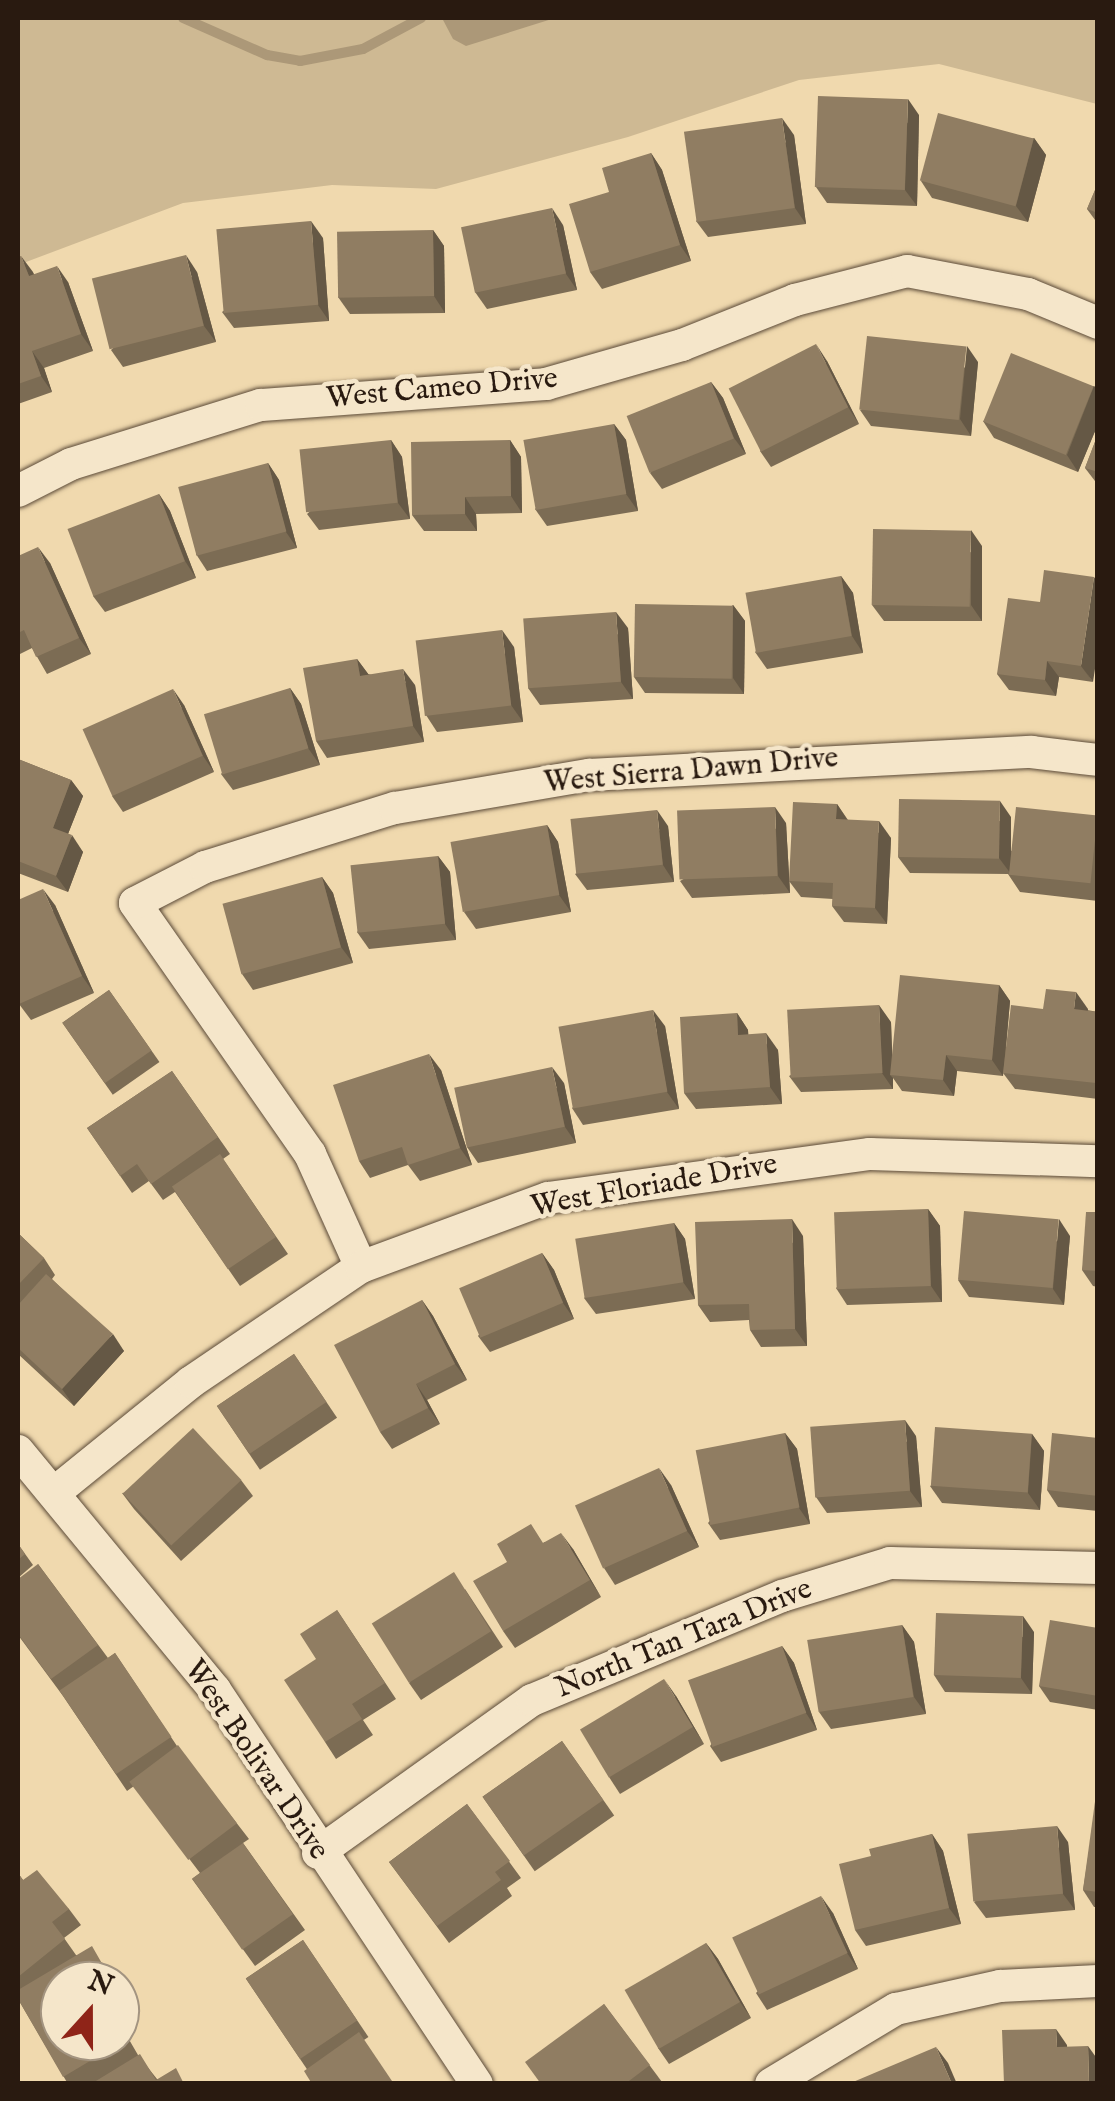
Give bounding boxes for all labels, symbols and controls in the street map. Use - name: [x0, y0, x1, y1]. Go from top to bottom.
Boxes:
- street label: West Cameo Drive: [325, 361, 559, 417]
- street label: West Sierra Dawn Drive: [542, 740, 840, 802]
- street label: West Floriade Drive: [528, 1147, 780, 1225]
- street label: North Tan Tara Drive: [551, 1571, 817, 1707]
- street label: West Bolivar Drive: [176, 1653, 336, 1867]
- north arrow: [40, 1961, 140, 2061]
- text: N: [83, 1964, 118, 2005]

